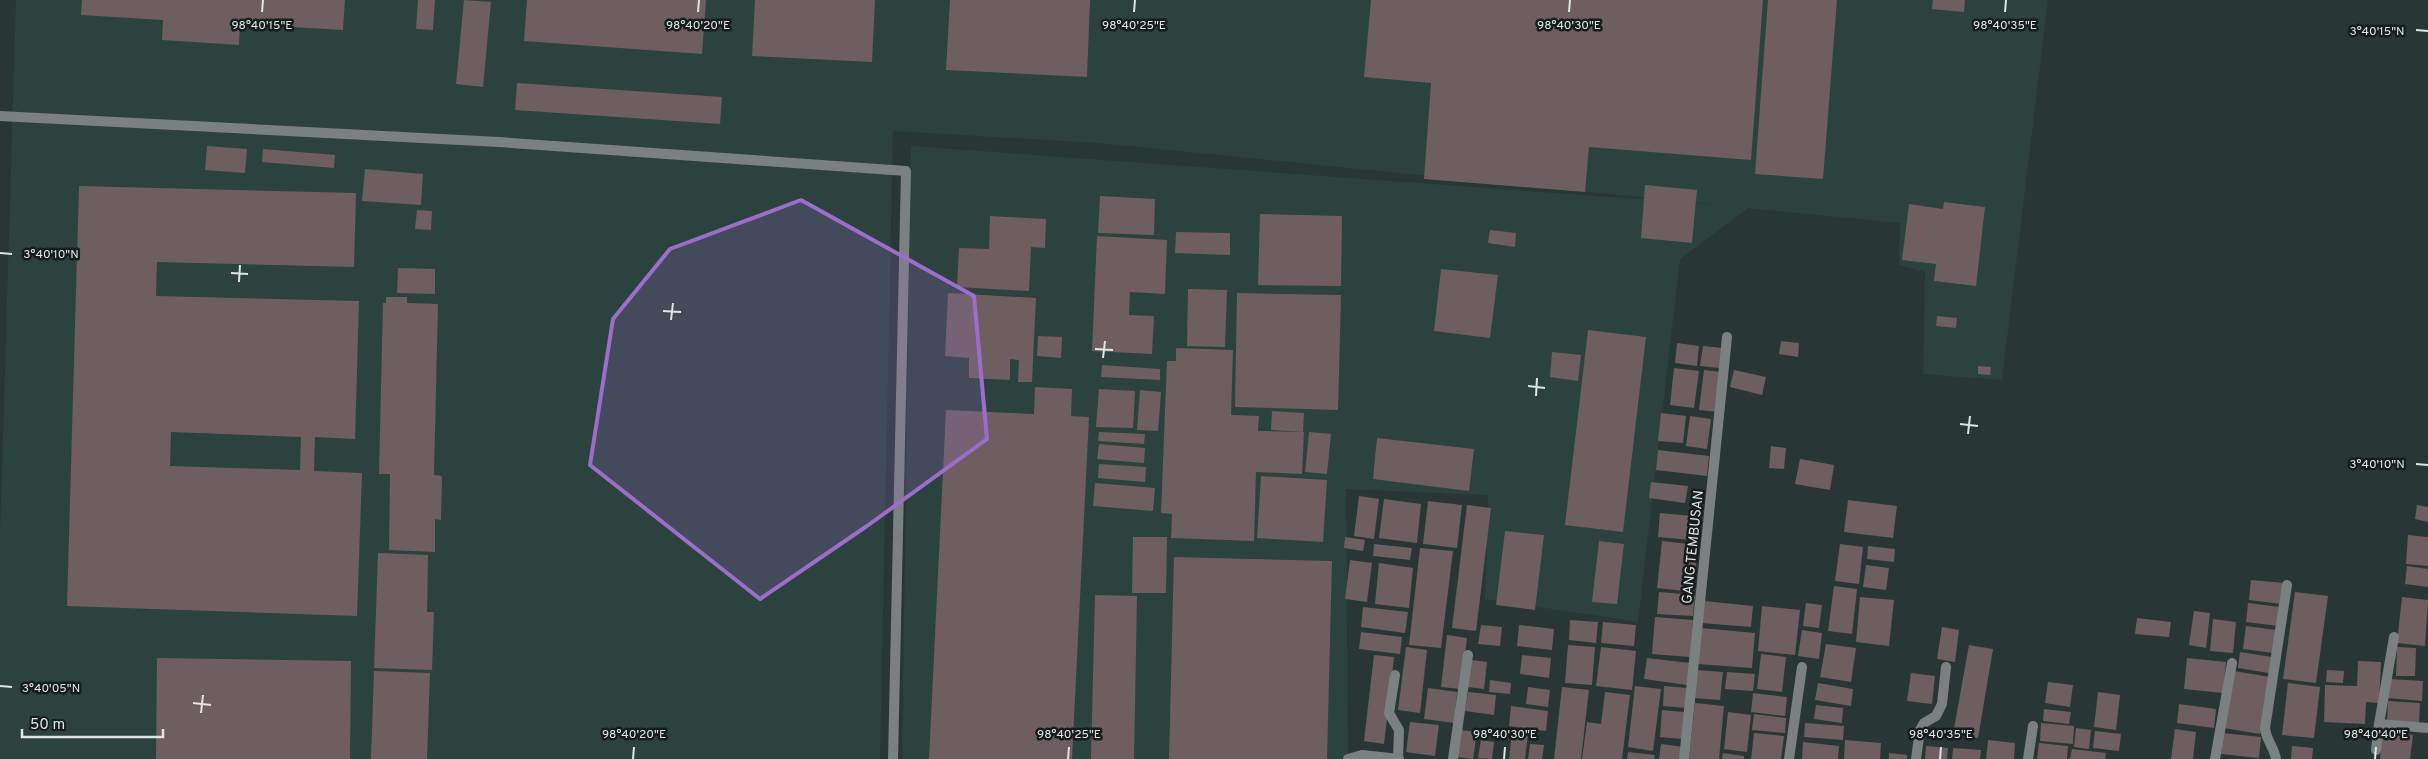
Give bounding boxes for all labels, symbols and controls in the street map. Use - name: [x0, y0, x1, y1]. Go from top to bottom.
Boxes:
- text: 98°40'15"E: [231, 18, 293, 34]
- text: 98°40'20"E: [666, 18, 730, 34]
- text: 98°40'25"E: [1102, 18, 1166, 34]
- text: 98°40'30"E: [1537, 18, 1601, 34]
- text: 98°40'35"E: [1973, 18, 2037, 34]
- text: 3°40'15"N: [2349, 24, 2405, 40]
- text: 3°40'10"N: [23, 247, 79, 263]
- text: 3°40'10"N: [2349, 457, 2405, 473]
- street label: GANG TEMBUSAN: [1679, 489, 1708, 605]
- text: 3°40'05"N: [22, 681, 80, 697]
- scale bar: [22, 706, 164, 738]
- text: 50 m: [30, 716, 65, 735]
- text: 98°40'20"E: [602, 727, 666, 743]
- text: 98°40'25"E: [1037, 727, 1101, 743]
- text: 98°40'30"E: [1473, 727, 1537, 743]
- text: 98°40'35"E: [1909, 727, 1973, 743]
- text: 98°40'40"E: [2344, 727, 2408, 743]

